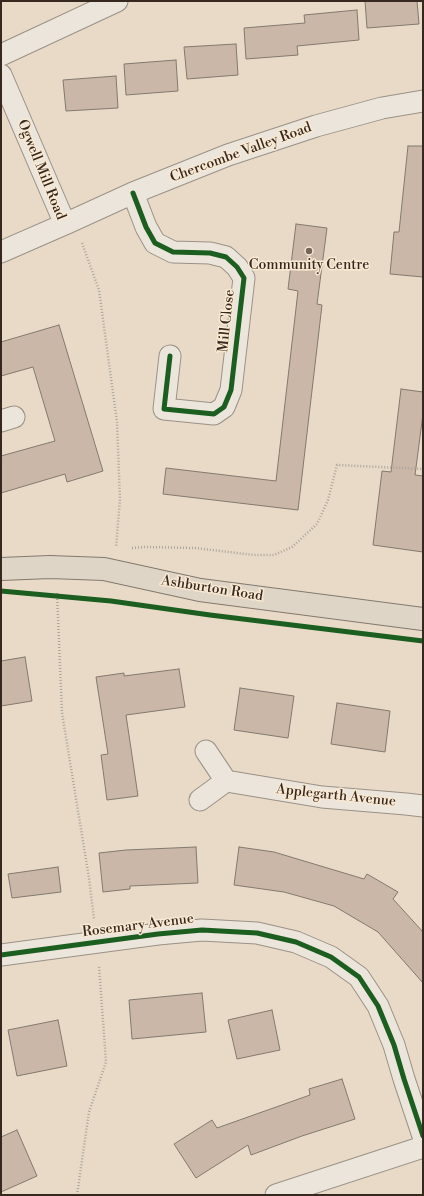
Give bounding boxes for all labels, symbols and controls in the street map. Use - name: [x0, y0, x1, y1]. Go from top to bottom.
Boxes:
- street label: Ogwell Mill Road: [13, 117, 69, 223]
- street label: Chercombe Valley Road: [168, 120, 314, 186]
- marker: Community Centre: [304, 246, 314, 256]
- place label: Community Centre: [249, 258, 369, 274]
- street label: Mill Close: [215, 289, 239, 353]
- street label: Ashburton Road: [160, 573, 264, 605]
- street label: Applegarth Avenue: [275, 781, 397, 811]
- street label: Rosemary Avenue: [81, 911, 195, 941]

